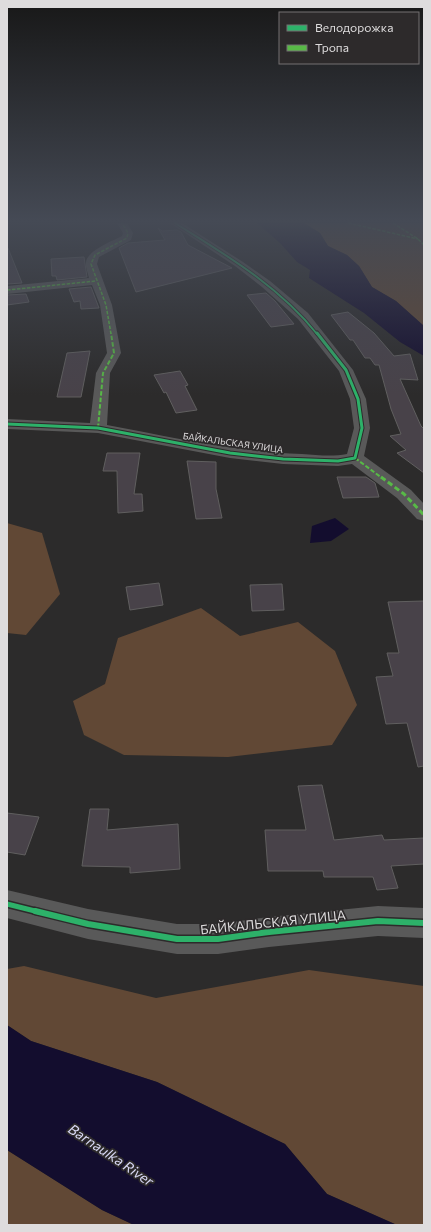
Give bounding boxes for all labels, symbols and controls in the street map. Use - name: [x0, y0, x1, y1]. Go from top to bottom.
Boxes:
- legend: [279, 12, 419, 64]
- text: Велодорожка: [315, 20, 393, 34]
- text: Тропа: [315, 40, 349, 54]
- street label: БАЙКАЛЬСКАЯ УЛИЦА: [182, 429, 284, 455]
- street label: БАЙКАЛЬСКАЯ УЛИЦА: [199, 906, 347, 938]
- water label: Barnaulka River: [65, 1120, 157, 1190]

